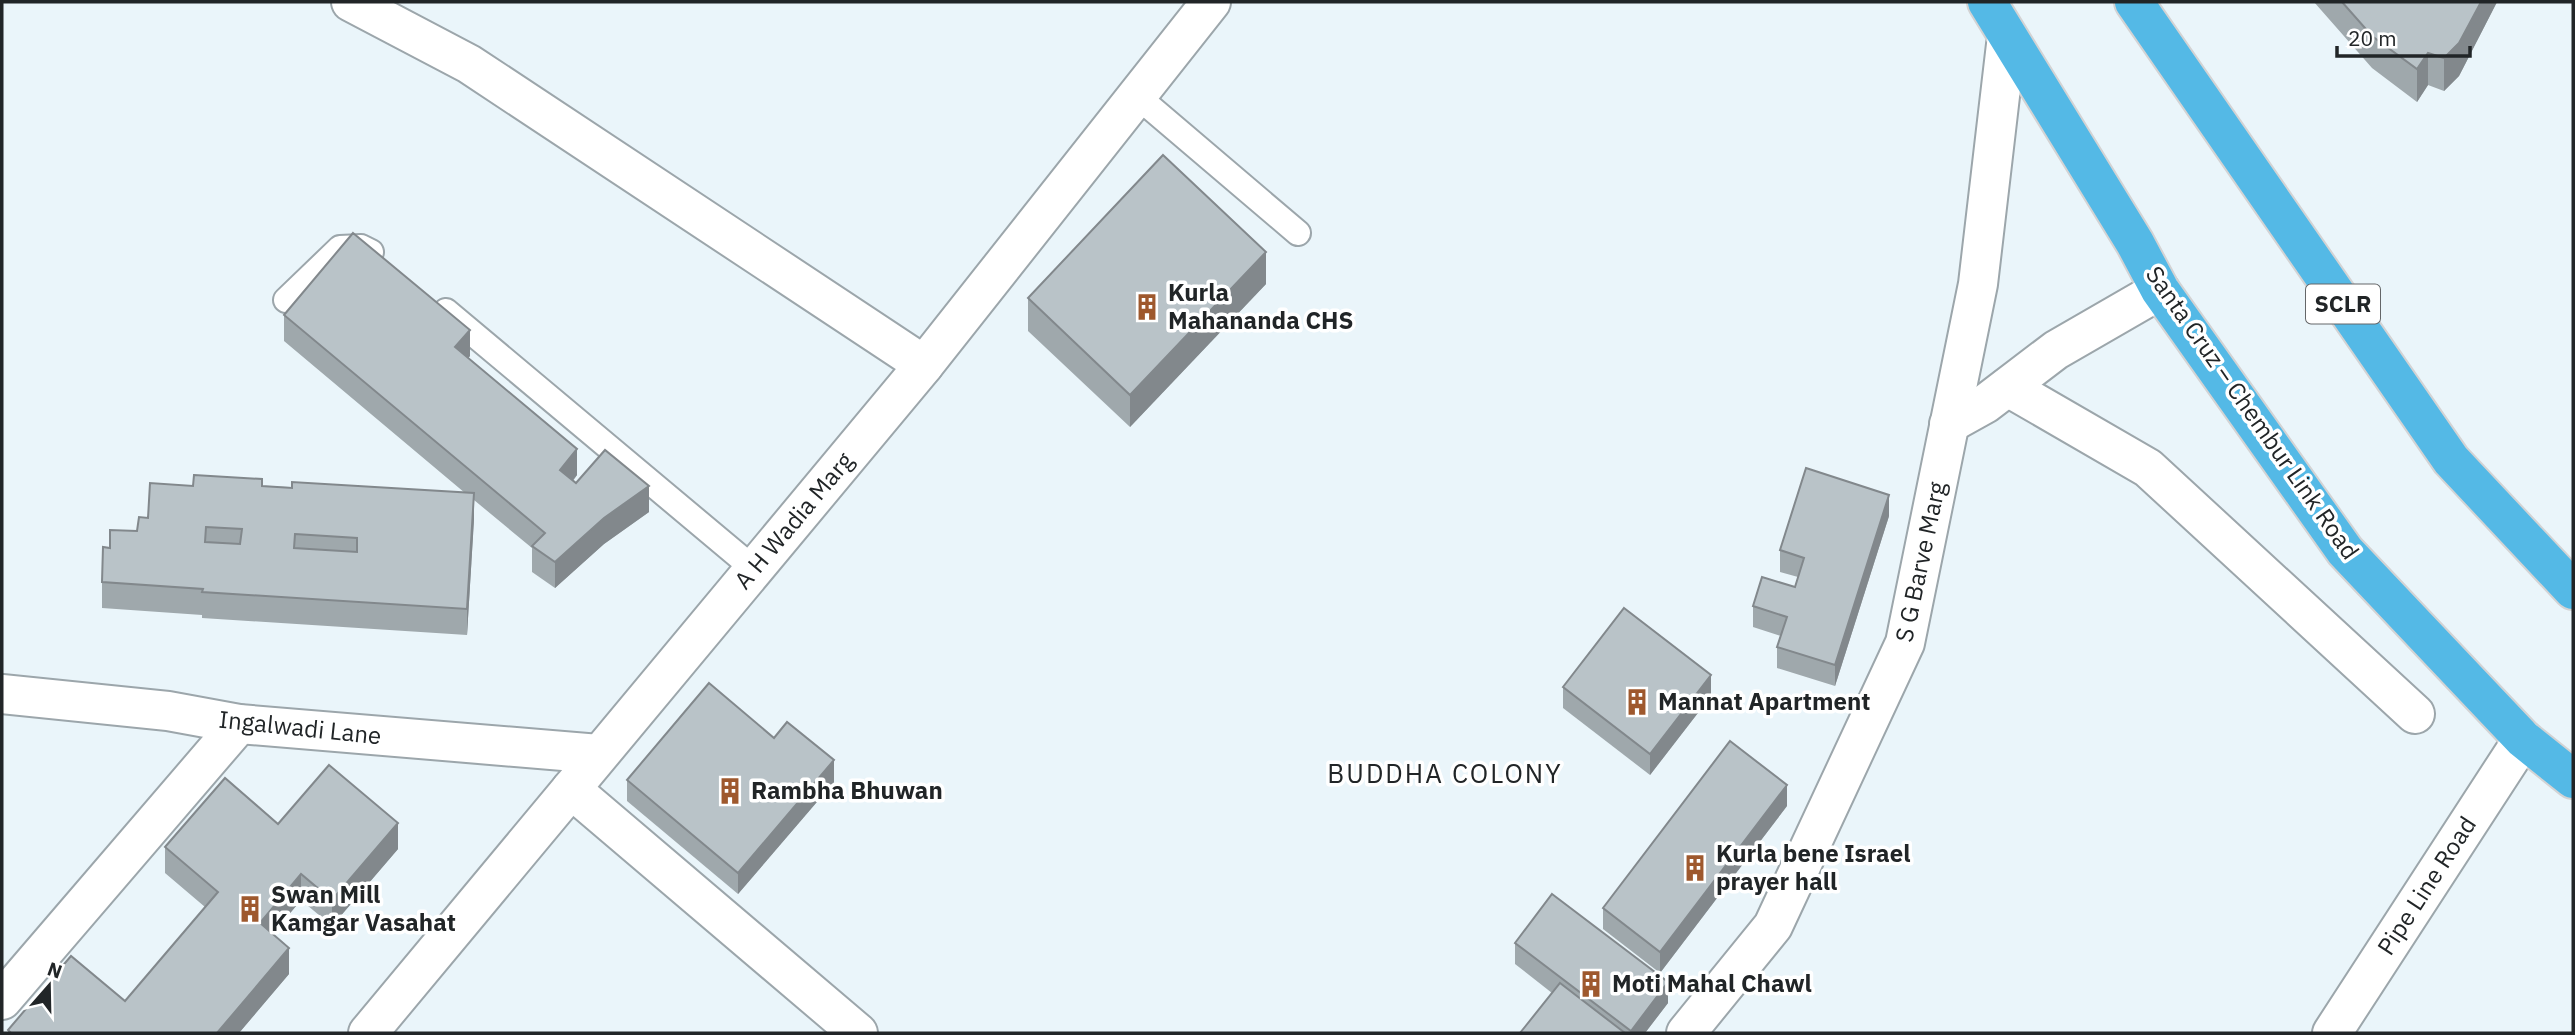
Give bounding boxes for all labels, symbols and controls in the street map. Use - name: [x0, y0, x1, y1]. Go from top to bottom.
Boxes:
- scale bar: [2337, 14, 2470, 58]
- text: 20 m: [2348, 24, 2397, 52]
- street label: Santa Cruz – Chembur Link Road: [2139, 259, 2367, 565]
- place label: Kurla Mahananda CHS: [1168, 276, 1353, 336]
- road number: SCLR: [2306, 284, 2380, 324]
- building icon: Kurla Mahananda CHS: [1132, 292, 1162, 322]
- street label: A H Wadia Marg: [727, 445, 860, 595]
- street label: S G Barve Marg: [1887, 478, 1953, 645]
- place label: Mannat Apartment: [1658, 685, 1870, 717]
- building icon: Mannat Apartment: [1622, 687, 1652, 717]
- street label: Ingalwadi Lane: [217, 703, 383, 751]
- district label: BUDDHA COLONY: [1327, 756, 1563, 790]
- place label: Rambha Bhuwan: [751, 774, 943, 806]
- building icon: Rambha Bhuwan: [715, 776, 745, 806]
- street label: Pipe Line Road: [2369, 810, 2483, 961]
- place label: Kurla bene Israel prayer hall: [1716, 837, 1910, 897]
- building icon: Kurla bene Israel prayer hall: [1680, 853, 1710, 883]
- place label: Swan Mill Kamgar Vasahat: [271, 878, 456, 938]
- building icon: Swan Mill Kamgar Vasahat: [235, 894, 265, 924]
- north arrow: [14, 951, 84, 1021]
- text: N: [44, 956, 65, 984]
- place label: Moti Mahal Chawl: [1612, 967, 1812, 999]
- building icon: Moti Mahal Chawl: [1576, 969, 1606, 999]

